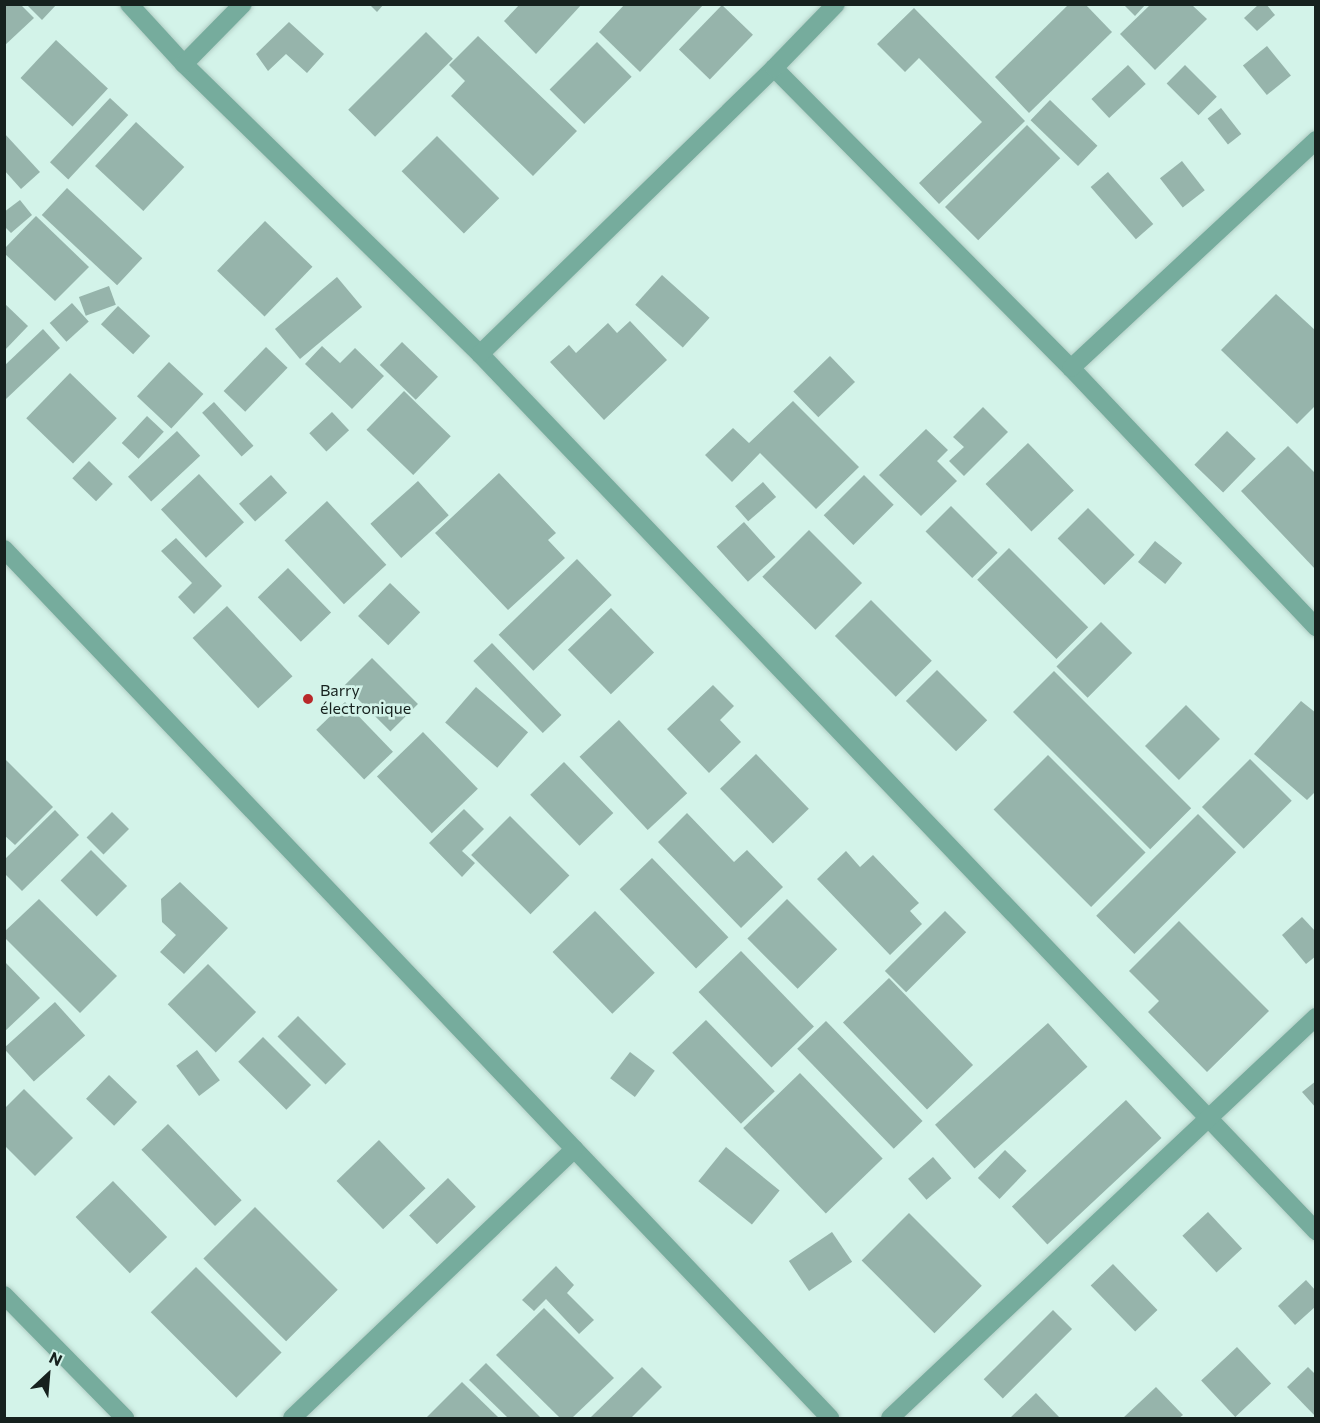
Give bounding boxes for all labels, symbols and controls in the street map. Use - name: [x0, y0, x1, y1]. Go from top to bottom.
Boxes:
- place label: Barry électronique: [320, 680, 411, 718]
- marker: Barry électronique: [301, 692, 315, 706]
- north arrow: [18, 1345, 78, 1405]
- text: N: [47, 1347, 66, 1370]

